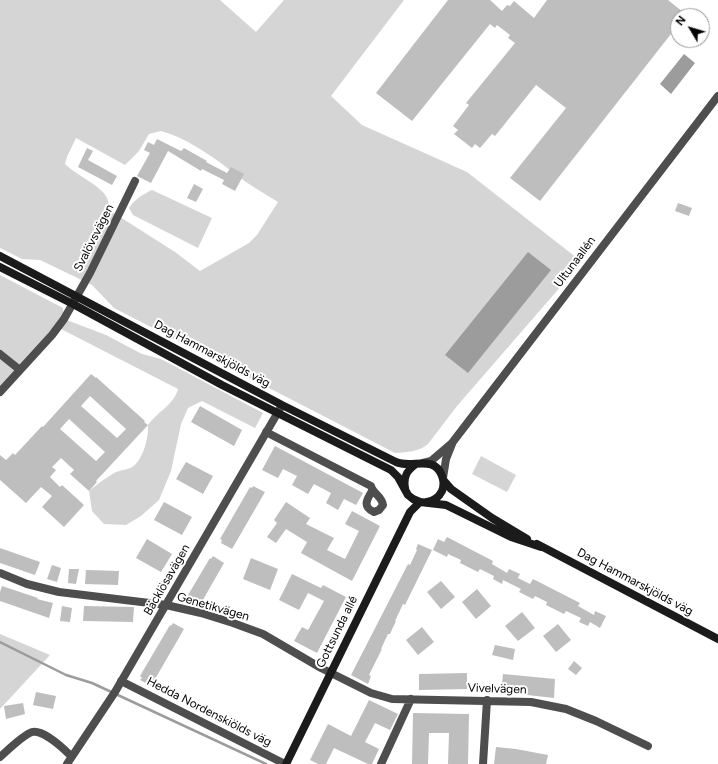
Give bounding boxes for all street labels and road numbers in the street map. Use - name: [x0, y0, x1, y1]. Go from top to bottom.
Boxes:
- street label: Svalövsvägen: [71, 202, 117, 274]
- street label: Ultunaallén: [551, 234, 599, 290]
- street label: Dag Hammarskjölds väg: [152, 317, 272, 391]
- street label: Bäcklösavägen: [141, 542, 193, 618]
- street label: Dag Hammarskjölds väg: [575, 545, 695, 619]
- street label: Genetikvägen: [175, 590, 251, 624]
- street label: Gottsunda allé: [313, 594, 361, 670]
- street label: Hedda Nordenskiölds väg: [144, 674, 274, 750]
- street label: Vivelvägen: [467, 681, 527, 697]

